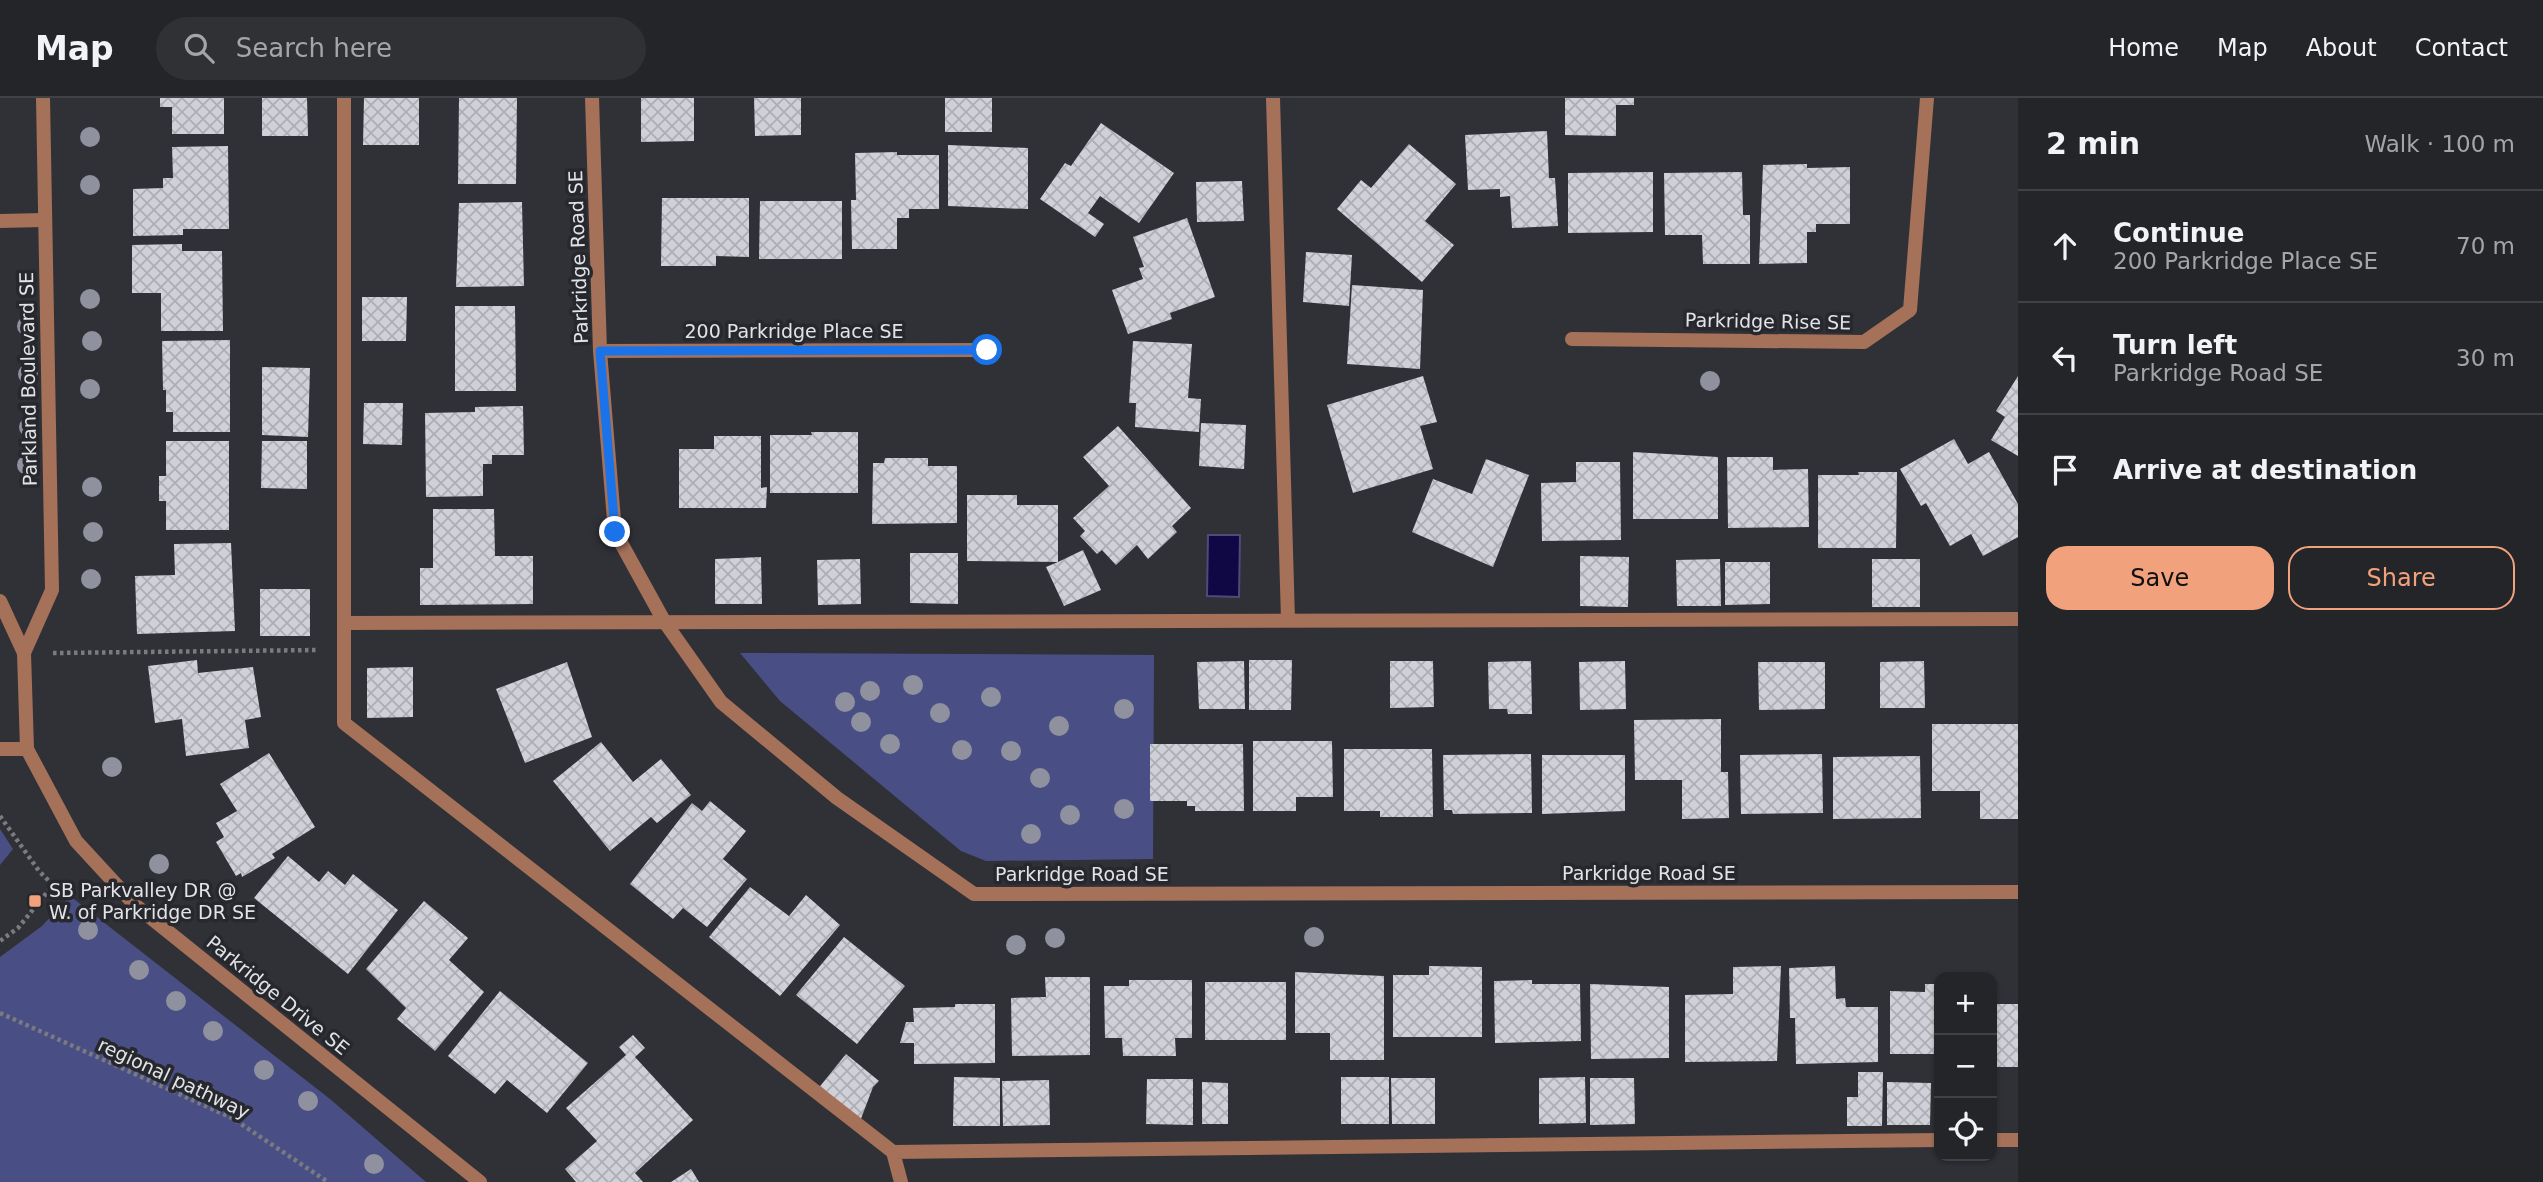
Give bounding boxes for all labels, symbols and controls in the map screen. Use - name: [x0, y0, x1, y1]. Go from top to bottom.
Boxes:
- search box: [156, 17, 646, 80]
- text: Map: [35, 29, 114, 68]
- icon: search: [180, 29, 218, 67]
- text: Search here: [236, 33, 392, 63]
- text: Home: [2108, 34, 2179, 62]
- text: Map: [2217, 34, 2268, 62]
- text: About: [2306, 34, 2377, 62]
- text: Contact: [2415, 34, 2508, 62]
- text: 2 min: [2046, 126, 2140, 161]
- text: Walk · 100 m: [2364, 131, 2515, 157]
- street label: Parkridge Road SE: [564, 170, 592, 344]
- text: Continue: [2113, 218, 2244, 248]
- icon: ahead: [2046, 227, 2084, 265]
- text: 70 m: [2456, 233, 2515, 259]
- text: 200 Parkridge Place SE: [2113, 248, 2378, 274]
- street label: Parkland Boulevard SE: [15, 272, 41, 486]
- street label: Parkridge Rise SE: [1685, 309, 1851, 333]
- street label: 200 Parkridge Place SE: [685, 320, 903, 342]
- text: Turn left: [2113, 330, 2237, 360]
- route start: [971, 334, 1002, 365]
- icon: left: [2046, 339, 2084, 377]
- text: 30 m: [2456, 345, 2515, 371]
- text: Parkridge Road SE: [2113, 360, 2323, 386]
- icon: arrive: [2046, 451, 2084, 489]
- text: Arrive at destination: [2113, 455, 2417, 485]
- route end: [599, 516, 630, 547]
- button: Save: [2046, 546, 2274, 610]
- button: Share: [2288, 546, 2515, 610]
- street label: Parkridge Road SE: [1562, 862, 1736, 884]
- street label: Parkridge Road SE: [995, 863, 1169, 885]
- place label: SB Parkvalley DR @ W. of Parkridge DR SE: [49, 879, 256, 923]
- marker: SB Parkvalley DR @ W. of Parkridge DR SE: [27, 893, 43, 909]
- street label: Parkridge Drive SE: [202, 931, 354, 1059]
- map controls: [1934, 972, 1997, 1161]
- button: +: [1934, 972, 1997, 1035]
- street label: regional pathway: [95, 1033, 253, 1123]
- button: −: [1934, 1035, 1997, 1098]
- button: locate: [1934, 1098, 1997, 1161]

